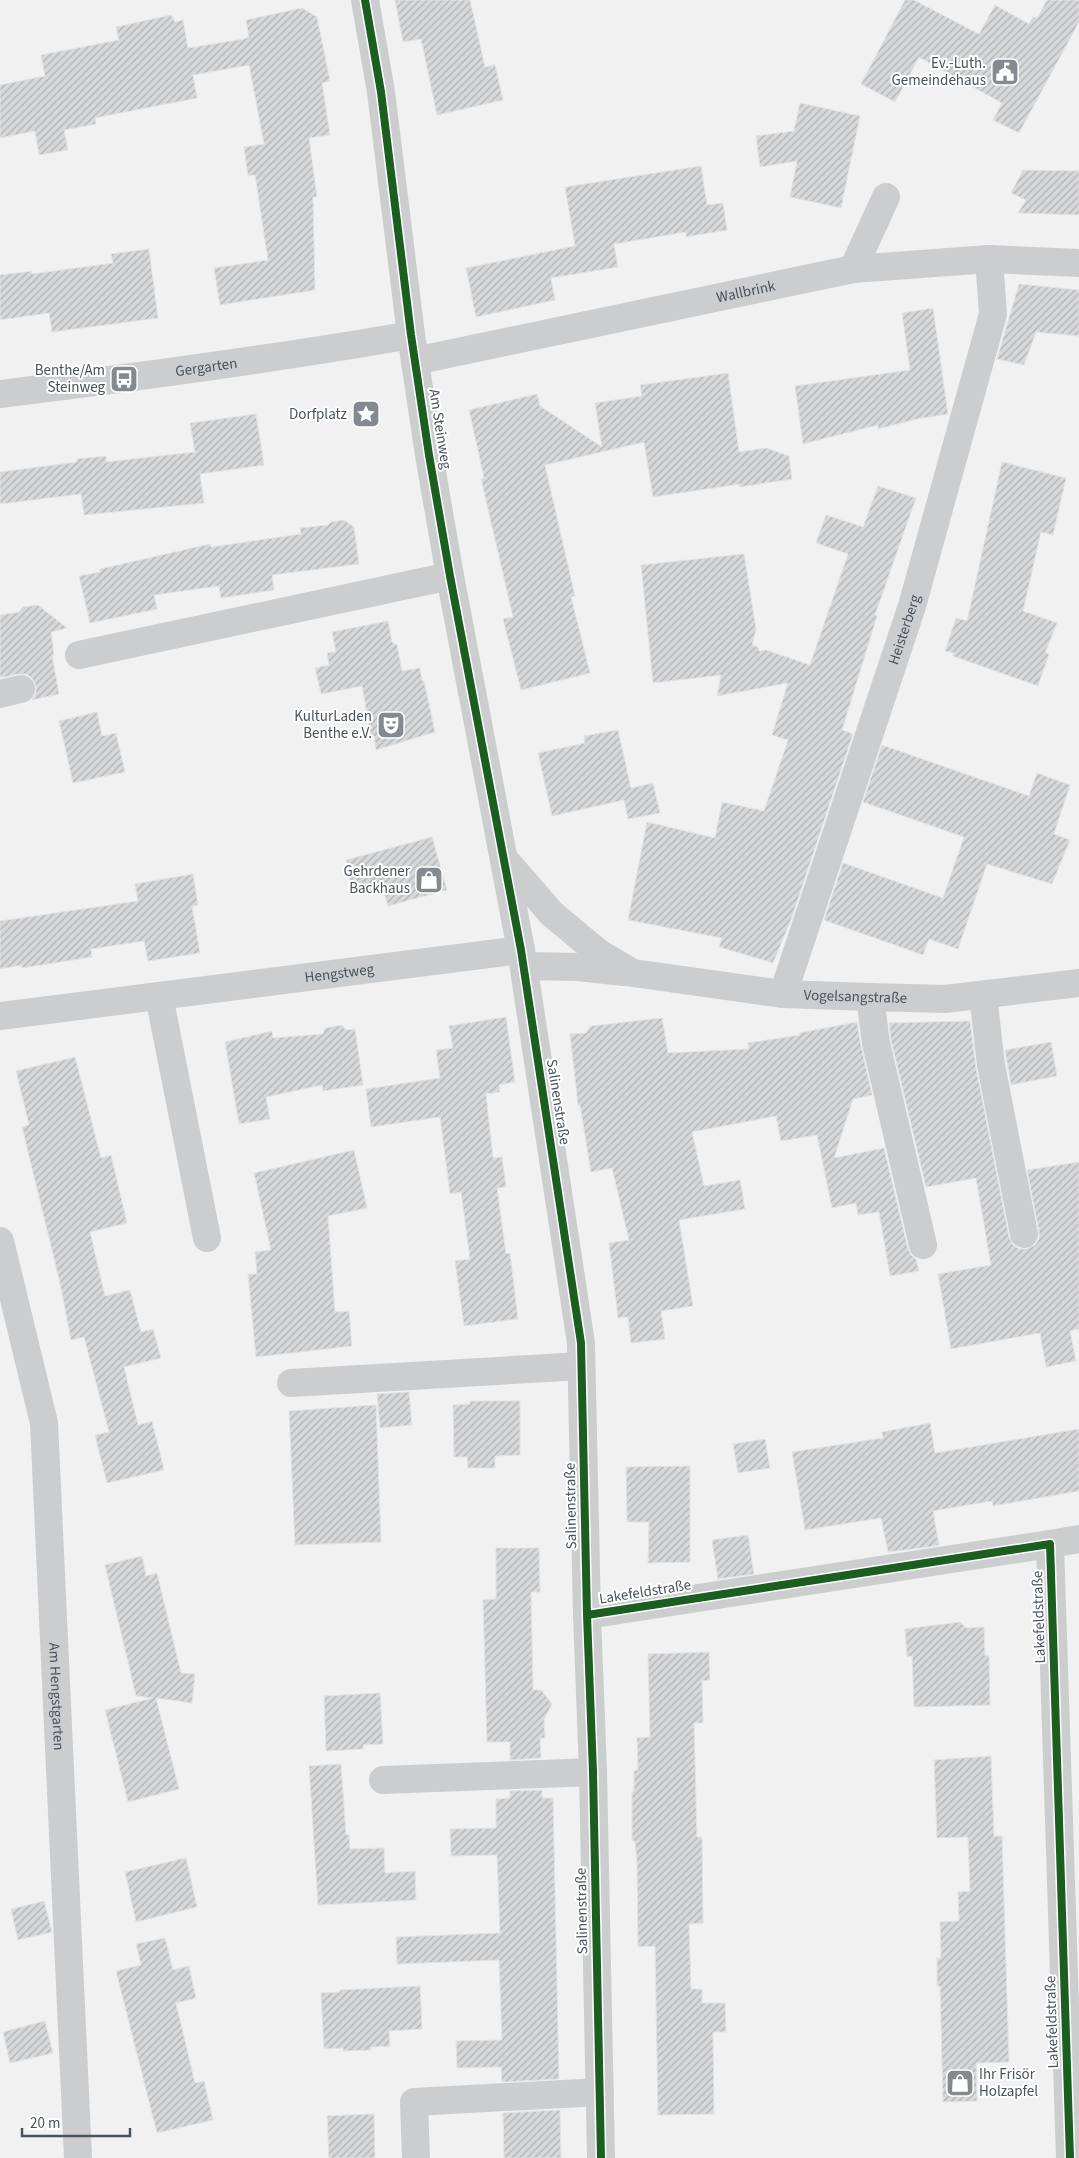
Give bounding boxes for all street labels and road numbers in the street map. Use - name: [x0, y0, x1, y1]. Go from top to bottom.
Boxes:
- street label: Wallbrink: [714, 275, 778, 308]
- street label: Gergarten: [174, 352, 239, 382]
- street label: Am Steinweg: [423, 387, 457, 471]
- street label: Heisterberg: [883, 592, 925, 667]
- street label: Hengstweg: [303, 958, 376, 988]
- street label: Vogelsangstraße: [803, 984, 907, 1008]
- street label: Salinenstraße: [541, 1058, 575, 1146]
- street label: Salinenstraße: [560, 1463, 582, 1549]
- street label: Lakefeldstraße: [1027, 1570, 1051, 1664]
- street label: Lakefeldstraße: [598, 1574, 692, 1610]
- street label: Am Hengstgarten: [44, 1642, 70, 1751]
- street label: Salinenstraße: [571, 1868, 593, 1954]
- street label: Lakefeldstraße: [1040, 1975, 1064, 2069]

